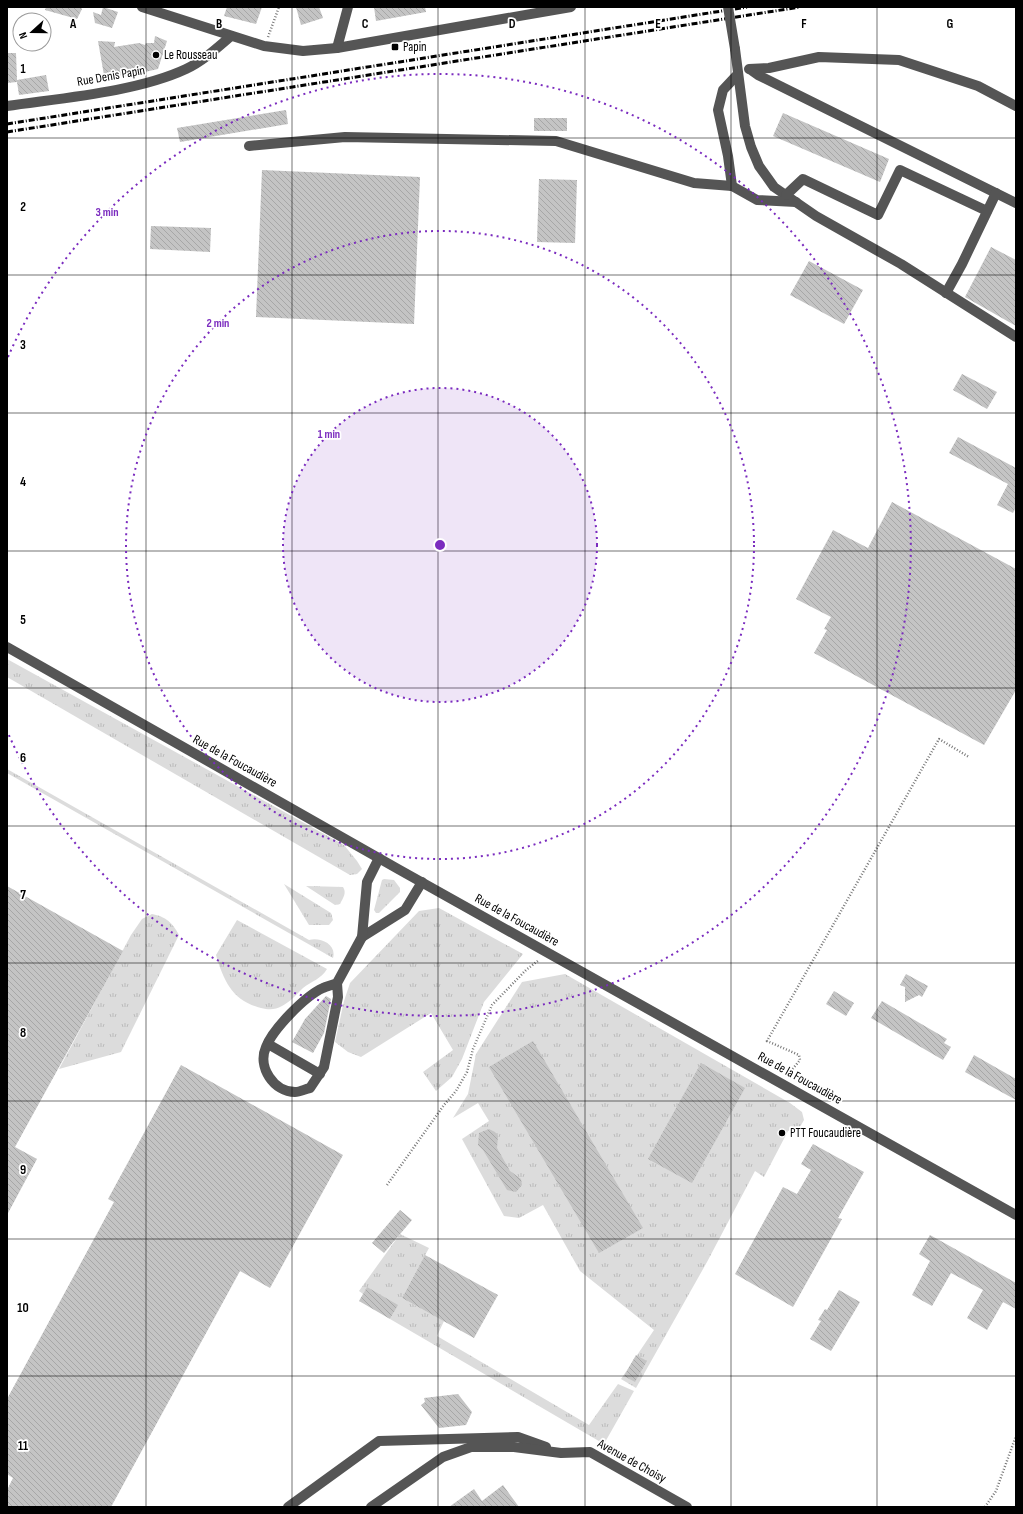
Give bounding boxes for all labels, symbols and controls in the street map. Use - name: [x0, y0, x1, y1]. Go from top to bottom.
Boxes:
- north arrow: [12, 12, 52, 52]
- text: A: [69, 16, 77, 32]
- text: B: [216, 16, 222, 32]
- text: C: [362, 16, 369, 32]
- text: D: [509, 16, 516, 32]
- text: E: [655, 16, 661, 32]
- text: F: [801, 16, 807, 32]
- text: G: [947, 16, 954, 32]
- text: N: [16, 30, 30, 40]
- place label: Papin: [403, 39, 427, 55]
- marker: Papin: [390, 42, 400, 52]
- place label: Le Rousseau: [164, 47, 218, 63]
- marker: Le Rousseau: [151, 50, 161, 60]
- text: 1: [20, 61, 26, 77]
- street label: Rue Denis Papin: [76, 62, 146, 90]
- text: 2: [20, 199, 26, 215]
- text: 3 min: [96, 205, 118, 220]
- text: 2 min: [207, 316, 229, 331]
- text: 3: [20, 337, 26, 353]
- text: 1 min: [318, 427, 340, 442]
- text: 4: [20, 474, 26, 490]
- centre of rings: [433, 538, 447, 552]
- text: 5: [20, 612, 26, 628]
- street label: Rue de la Foucaudière: [190, 731, 280, 791]
- text: 6: [20, 750, 26, 766]
- text: 7: [20, 887, 26, 903]
- street label: Rue de la Foucaudière: [472, 890, 562, 950]
- text: 8: [20, 1025, 26, 1041]
- street label: Rue de la Foucaudière: [755, 1048, 845, 1108]
- place label: PTT Foucaudière: [790, 1125, 861, 1141]
- marker: PTT Foucaudière: [777, 1128, 787, 1138]
- text: 9: [20, 1162, 26, 1178]
- text: 10: [17, 1300, 29, 1316]
- street label: Avenue de Choisy: [594, 1435, 669, 1486]
- text: 11: [18, 1438, 28, 1454]

